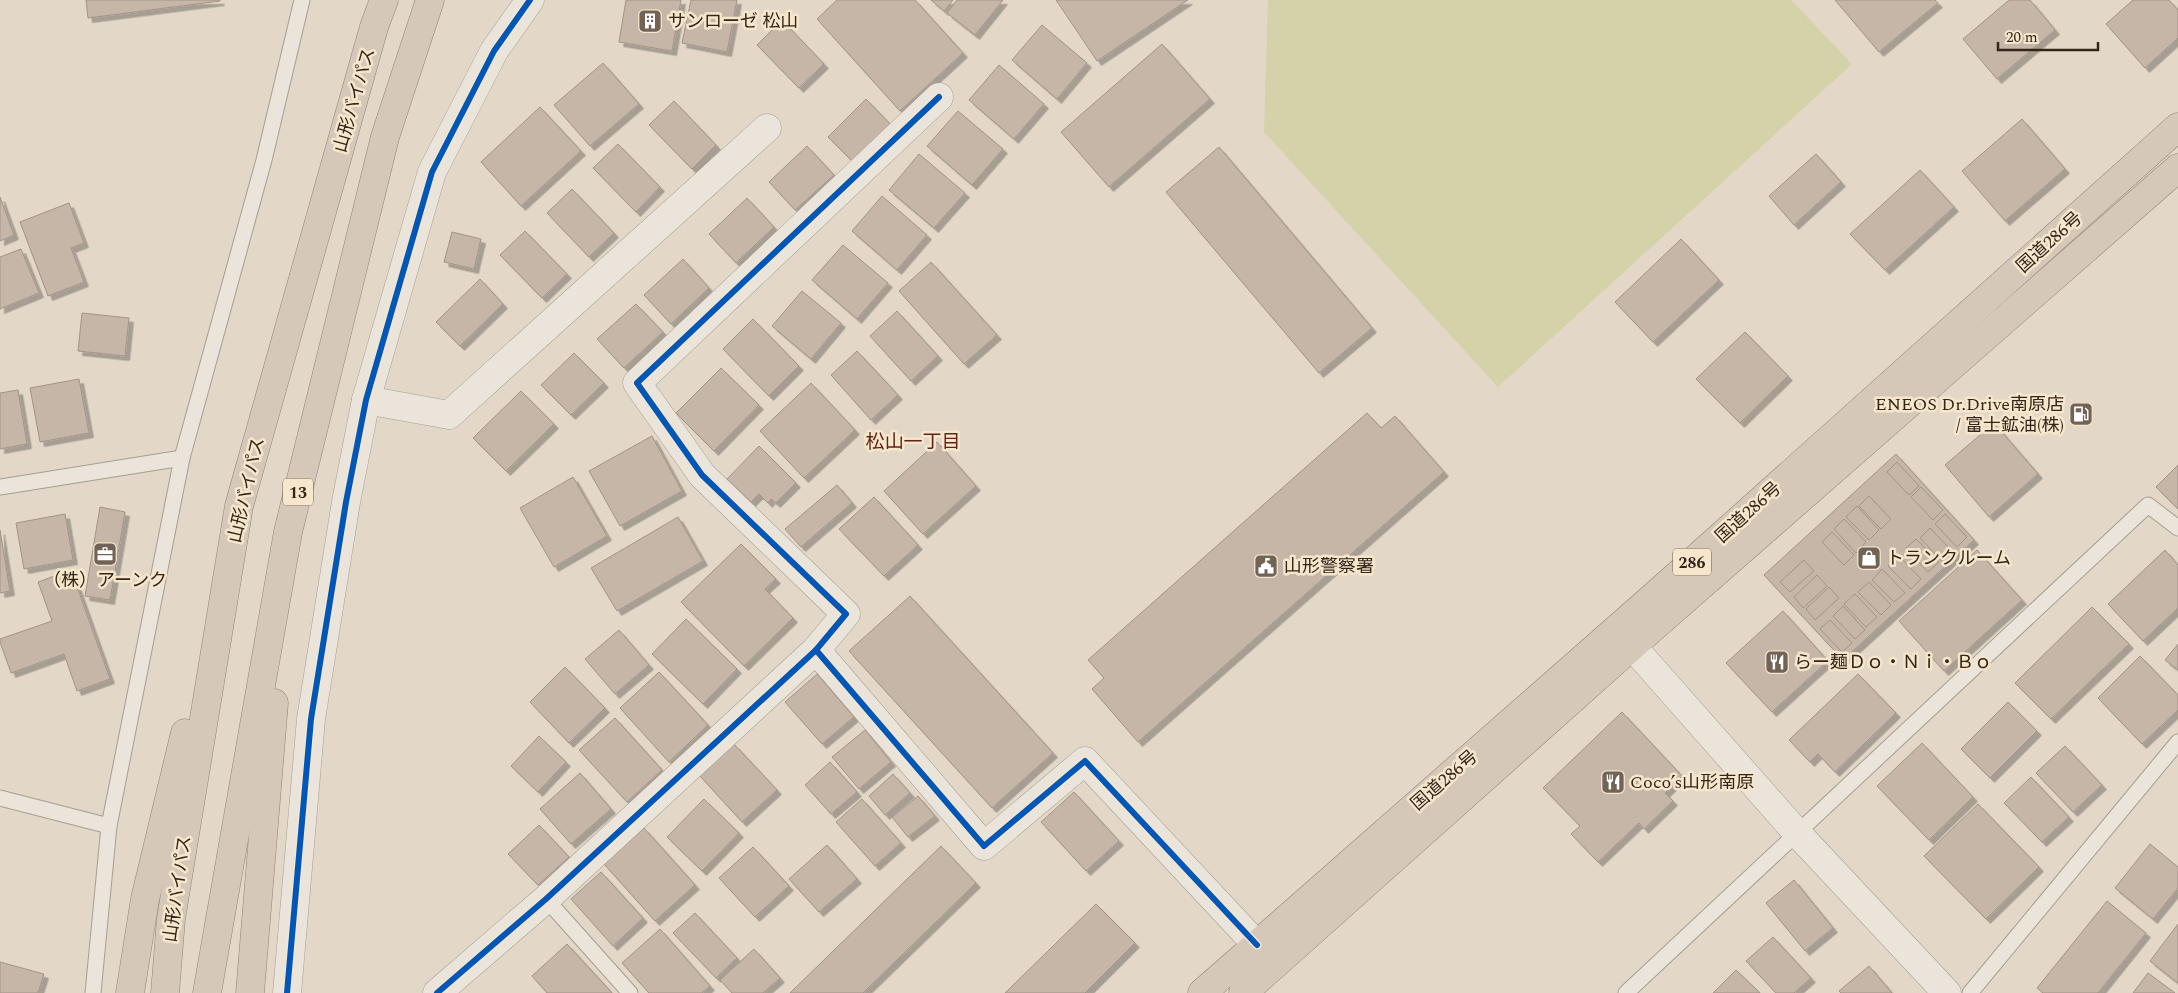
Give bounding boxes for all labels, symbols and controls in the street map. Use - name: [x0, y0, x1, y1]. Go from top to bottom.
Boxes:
- building icon: サンローゼ 松山: [637, 8, 663, 34]
- place label: サンローゼ 松山: [668, 8, 799, 35]
- scale bar: [1998, 20, 2098, 52]
- text: 20 m: [2006, 26, 2038, 49]
- street label: 山形バイパス: [327, 45, 382, 156]
- street label: 国道286号: [2010, 205, 2088, 280]
- place label: ENEOS Dr.Drive南原店 / 富士鉱油(株): [1875, 391, 2064, 439]
- fuel station icon: ENEOS Dr.Drive南原店 / 富士鉱油(株): [2068, 401, 2094, 427]
- district label: 松山一丁目: [865, 428, 961, 457]
- street label: 山形バイパス: [221, 435, 272, 546]
- street label: 国道286号: [1709, 475, 1787, 550]
- road number: 13: [283, 478, 313, 506]
- office icon: （株）アーンク: [92, 541, 118, 567]
- shop icon: トランクルーム: [1856, 545, 1882, 571]
- place label: トランクルーム: [1886, 545, 2011, 572]
- road number: 286: [1673, 548, 1711, 576]
- public building icon: 山形警察署: [1253, 553, 1279, 579]
- place label: 山形警察署: [1284, 553, 1374, 580]
- place label: （株）アーンク: [43, 567, 167, 594]
- restaurant icon: らー麺Ｄｏ・Ｎｉ・Ｂｏ: [1764, 649, 1790, 675]
- place label: らー麺Ｄｏ・Ｎｉ・Ｂｏ: [1794, 649, 1992, 676]
- street label: 国道286号: [1405, 744, 1484, 817]
- restaurant icon: Coco’s山形南原: [1600, 769, 1626, 795]
- place label: Coco’s山形南原: [1630, 769, 1754, 796]
- street label: 山形バイパス: [157, 834, 198, 944]

